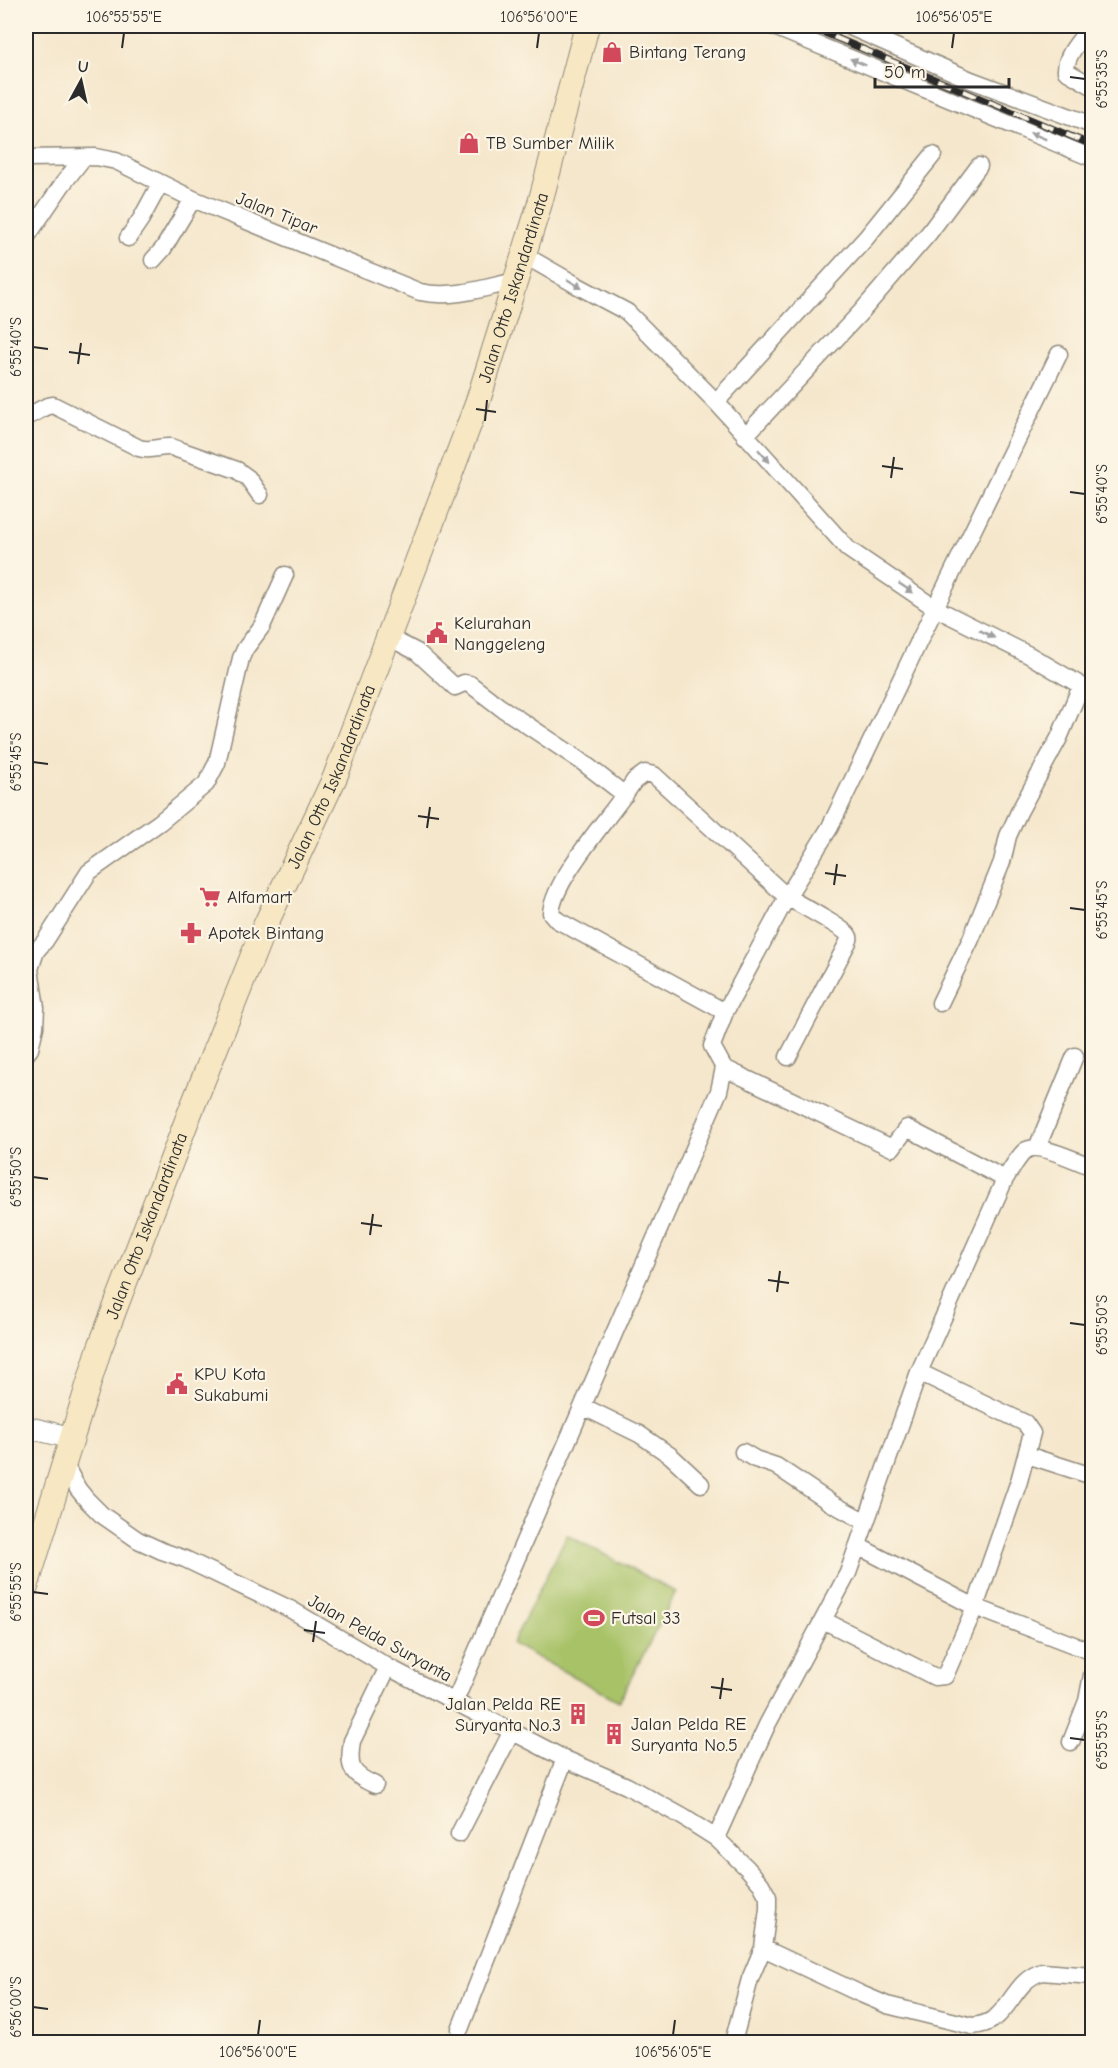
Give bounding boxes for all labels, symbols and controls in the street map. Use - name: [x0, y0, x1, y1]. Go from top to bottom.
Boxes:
- text: 106°55'55"E: [86, 8, 162, 26]
- text: 106°56'00"E: [500, 8, 578, 26]
- text: 106°56'05"E: [916, 8, 992, 26]
- shop icon: Bintang Terang: [600, 40, 624, 64]
- place label: Bintang Terang: [629, 42, 746, 63]
- text: 6°55'35"S: [1093, 49, 1111, 109]
- north arrow: [51, 51, 111, 111]
- scale bar: [875, 51, 1008, 89]
- text: U: [76, 57, 90, 77]
- one-way arrow: [849, 57, 867, 66]
- text: 50 m: [884, 62, 926, 83]
- shop icon: TB Sumber Milik: [457, 131, 481, 155]
- one-way arrow: [1029, 131, 1047, 141]
- place label: TB Sumber Milik: [486, 133, 615, 154]
- street label: Jalan Tipar: [233, 188, 321, 240]
- street label: Jalan Otto Iskandardinata: [474, 190, 553, 386]
- one-way arrow: [567, 279, 583, 290]
- text: 6°55'40"S: [7, 317, 25, 377]
- one-way arrow: [757, 448, 770, 463]
- text: 6°55'40"S: [1093, 464, 1111, 524]
- one-way arrow: [897, 582, 913, 594]
- place label: Kelurahan Nanggeleng: [454, 613, 546, 655]
- public building icon: Kelurahan Nanggeleng: [425, 621, 449, 645]
- one-way arrow: [979, 629, 996, 639]
- street label: Jalan Otto Iskandardinata: [283, 682, 380, 872]
- text: 6°55'45"S: [7, 733, 25, 791]
- text: 6°55'45"S: [1093, 881, 1111, 939]
- supermarket icon: Alfamart: [198, 885, 222, 909]
- place label: Alfamart: [227, 887, 293, 908]
- pharmacy icon: Apotek Bintang: [179, 921, 203, 945]
- place label: Apotek Bintang: [208, 923, 324, 944]
- street label: Jalan Otto Iskandardinata: [102, 1130, 192, 1322]
- text: 6°55'50"S: [7, 1147, 25, 1207]
- text: 6°55'50"S: [1093, 1295, 1111, 1355]
- place label: KPU Kota Sukabumi: [194, 1364, 269, 1406]
- public building icon: KPU Kota Sukabumi: [165, 1372, 189, 1396]
- text: 6°55'55"S: [7, 1562, 25, 1622]
- street label: Jalan Pelda Suryanta: [304, 1590, 455, 1687]
- sports icon: Futsal 33: [582, 1606, 606, 1630]
- place label: Futsal 33: [611, 1608, 681, 1629]
- place label: Jalan Pelda RE Suryanta No.3: [446, 1694, 561, 1736]
- building icon: Jalan Pelda RE Suryanta No.3: [566, 1702, 590, 1726]
- text: 6°55'55"S: [1093, 1710, 1111, 1770]
- place label: Jalan Pelda RE Suryanta No.5: [631, 1714, 747, 1756]
- building icon: Jalan Pelda RE Suryanta No.5: [602, 1722, 626, 1746]
- text: 6°56'00"S: [7, 1976, 25, 2038]
- text: 106°56'00"E: [219, 2043, 297, 2061]
- text: 106°56'05"E: [635, 2043, 711, 2061]

